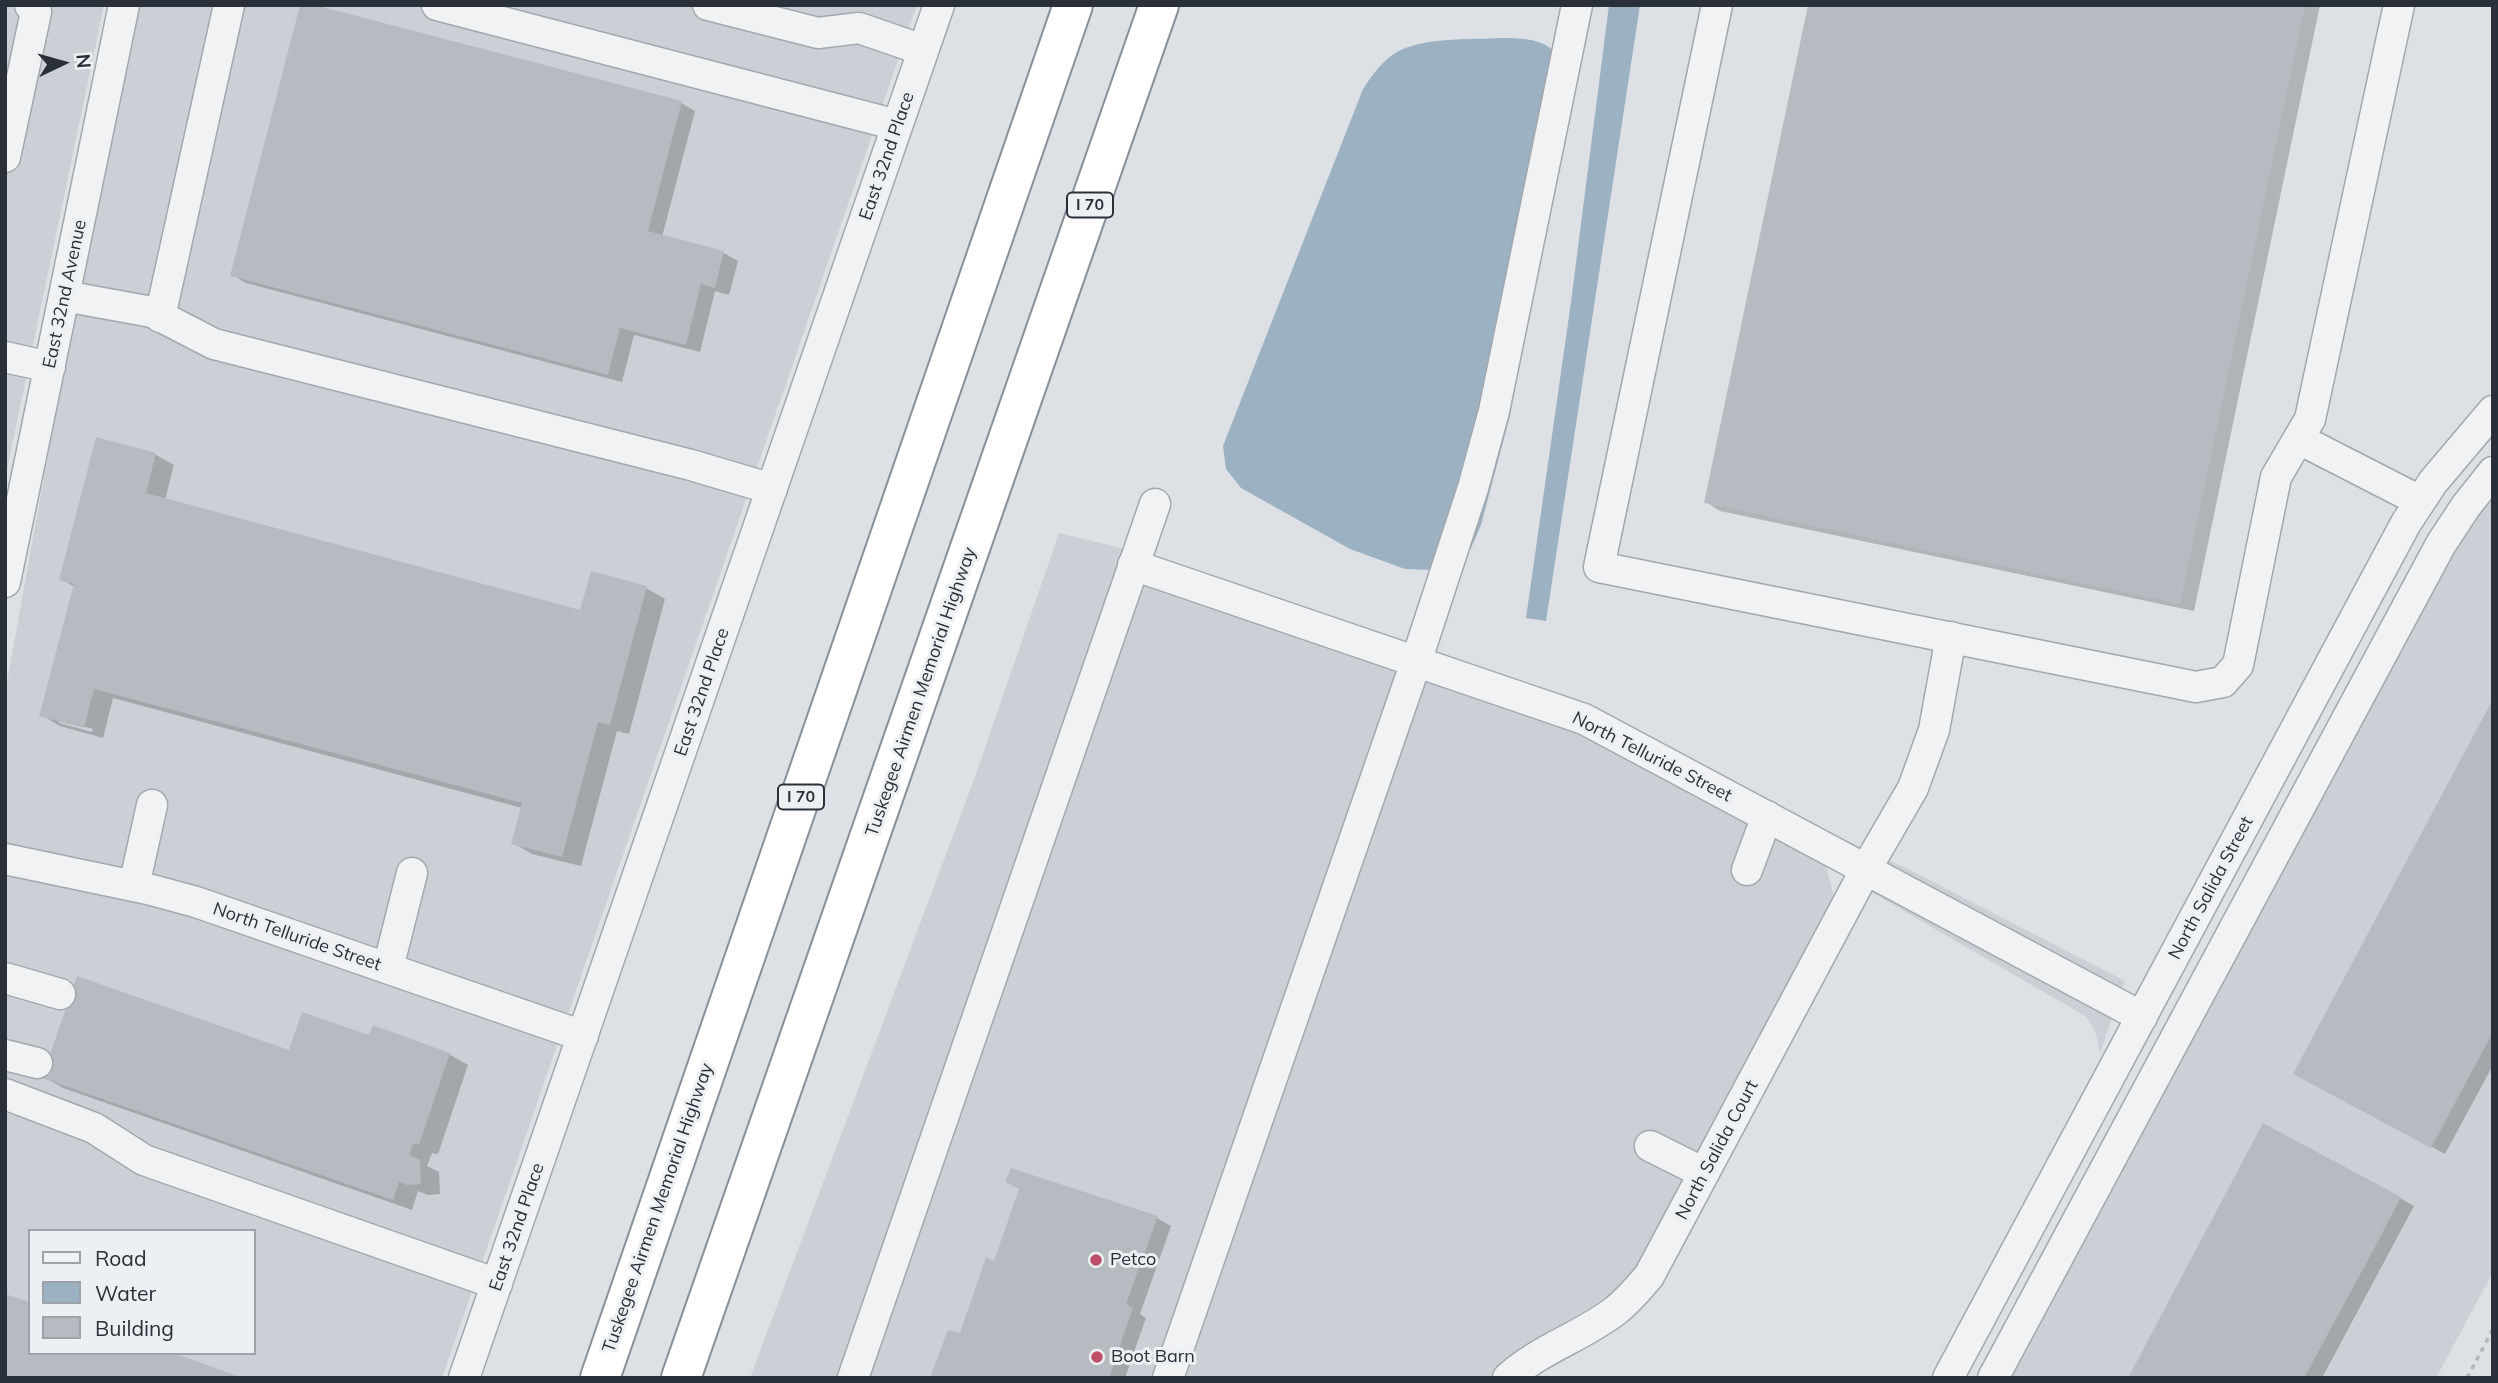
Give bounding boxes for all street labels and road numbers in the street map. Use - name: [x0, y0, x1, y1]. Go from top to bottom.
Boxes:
- street label: East 32nd Place: [855, 89, 919, 223]
- road number: I 70: [1067, 192, 1113, 218]
- street label: East 32nd Avenue: [39, 218, 91, 370]
- street label: Tuskegee Airmen Memorial Highway: [861, 544, 981, 840]
- street label: East 32nd Place: [670, 625, 734, 759]
- street label: North Telluride Street: [1569, 707, 1735, 807]
- road number: I 70: [778, 784, 824, 810]
- street label: North Salida Street: [2164, 813, 2258, 963]
- street label: North Telluride Street: [210, 898, 384, 976]
- street label: Tuskegee Airmen Memorial Highway: [598, 1060, 718, 1356]
- street label: North Salida Court: [1671, 1077, 1763, 1223]
- street label: East 32nd Place: [485, 1160, 549, 1294]

